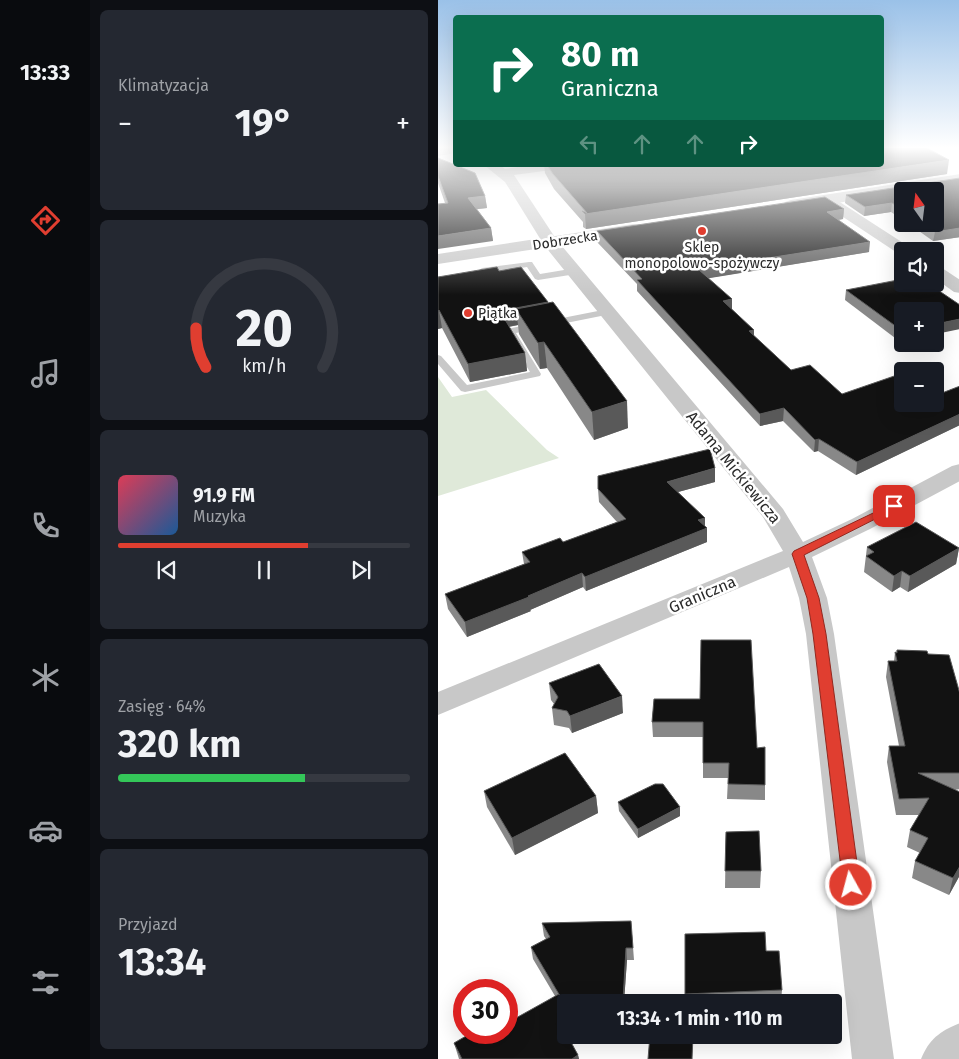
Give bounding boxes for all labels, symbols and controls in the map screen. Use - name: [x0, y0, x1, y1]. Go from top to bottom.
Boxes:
- text: 80 m: [561, 33, 640, 75]
- icon: right: [478, 35, 543, 100]
- text: 13:33: [20, 59, 70, 86]
- text: Graniczna: [561, 75, 659, 102]
- text: Klimatyzacja: [118, 76, 209, 95]
- text: 19°: [235, 100, 293, 146]
- text: −: [118, 107, 132, 140]
- text: +: [396, 107, 410, 140]
- icon: left: [575, 130, 603, 158]
- icon: ahead: [628, 130, 656, 158]
- icon: ahead: [681, 130, 709, 158]
- icon: right: [734, 130, 762, 158]
- north arrow: [894, 182, 944, 232]
- map controls: [894, 182, 944, 412]
- icon: directions: [28, 203, 63, 238]
- marker: Sklep monopolowo-spożywczy: [696, 225, 708, 237]
- street label: Dobrzecka: [531, 227, 599, 254]
- place label: Sklep monopolowo-spożywczy: [625, 239, 779, 272]
- button: sound: [894, 242, 944, 292]
- text: 20: [235, 297, 293, 360]
- button: +: [894, 302, 944, 352]
- place label: Piątka: [478, 305, 517, 322]
- marker: Piątka: [462, 307, 474, 319]
- text: km/h: [242, 355, 286, 377]
- icon: music: [28, 356, 63, 391]
- button: −: [894, 362, 944, 412]
- street label: Adama Mickiewicza: [682, 407, 785, 527]
- text: 91.9 FM: [193, 484, 255, 507]
- pin: [873, 485, 915, 527]
- icon: arrive: [880, 492, 908, 520]
- text: Muzyka: [193, 507, 246, 526]
- icon: phone: [28, 508, 63, 543]
- icon: previous: [153, 556, 181, 584]
- icon: pause: [250, 556, 278, 584]
- icon: next: [347, 556, 375, 584]
- street label: Graniczna: [666, 572, 739, 617]
- icon: climate: [28, 660, 63, 695]
- text: Zasięg · 64%: [118, 697, 206, 716]
- text: 320 km: [118, 721, 241, 767]
- icon: car: [28, 813, 63, 848]
- position arrow: [824, 858, 876, 910]
- text: Przyjazd: [118, 915, 178, 934]
- text: 13:34: [118, 939, 206, 985]
- icon: filters: [28, 965, 63, 1000]
- speed limit sign: 30: [453, 979, 518, 1044]
- text: 13:34 · 1 min · 110 m: [617, 1007, 782, 1030]

